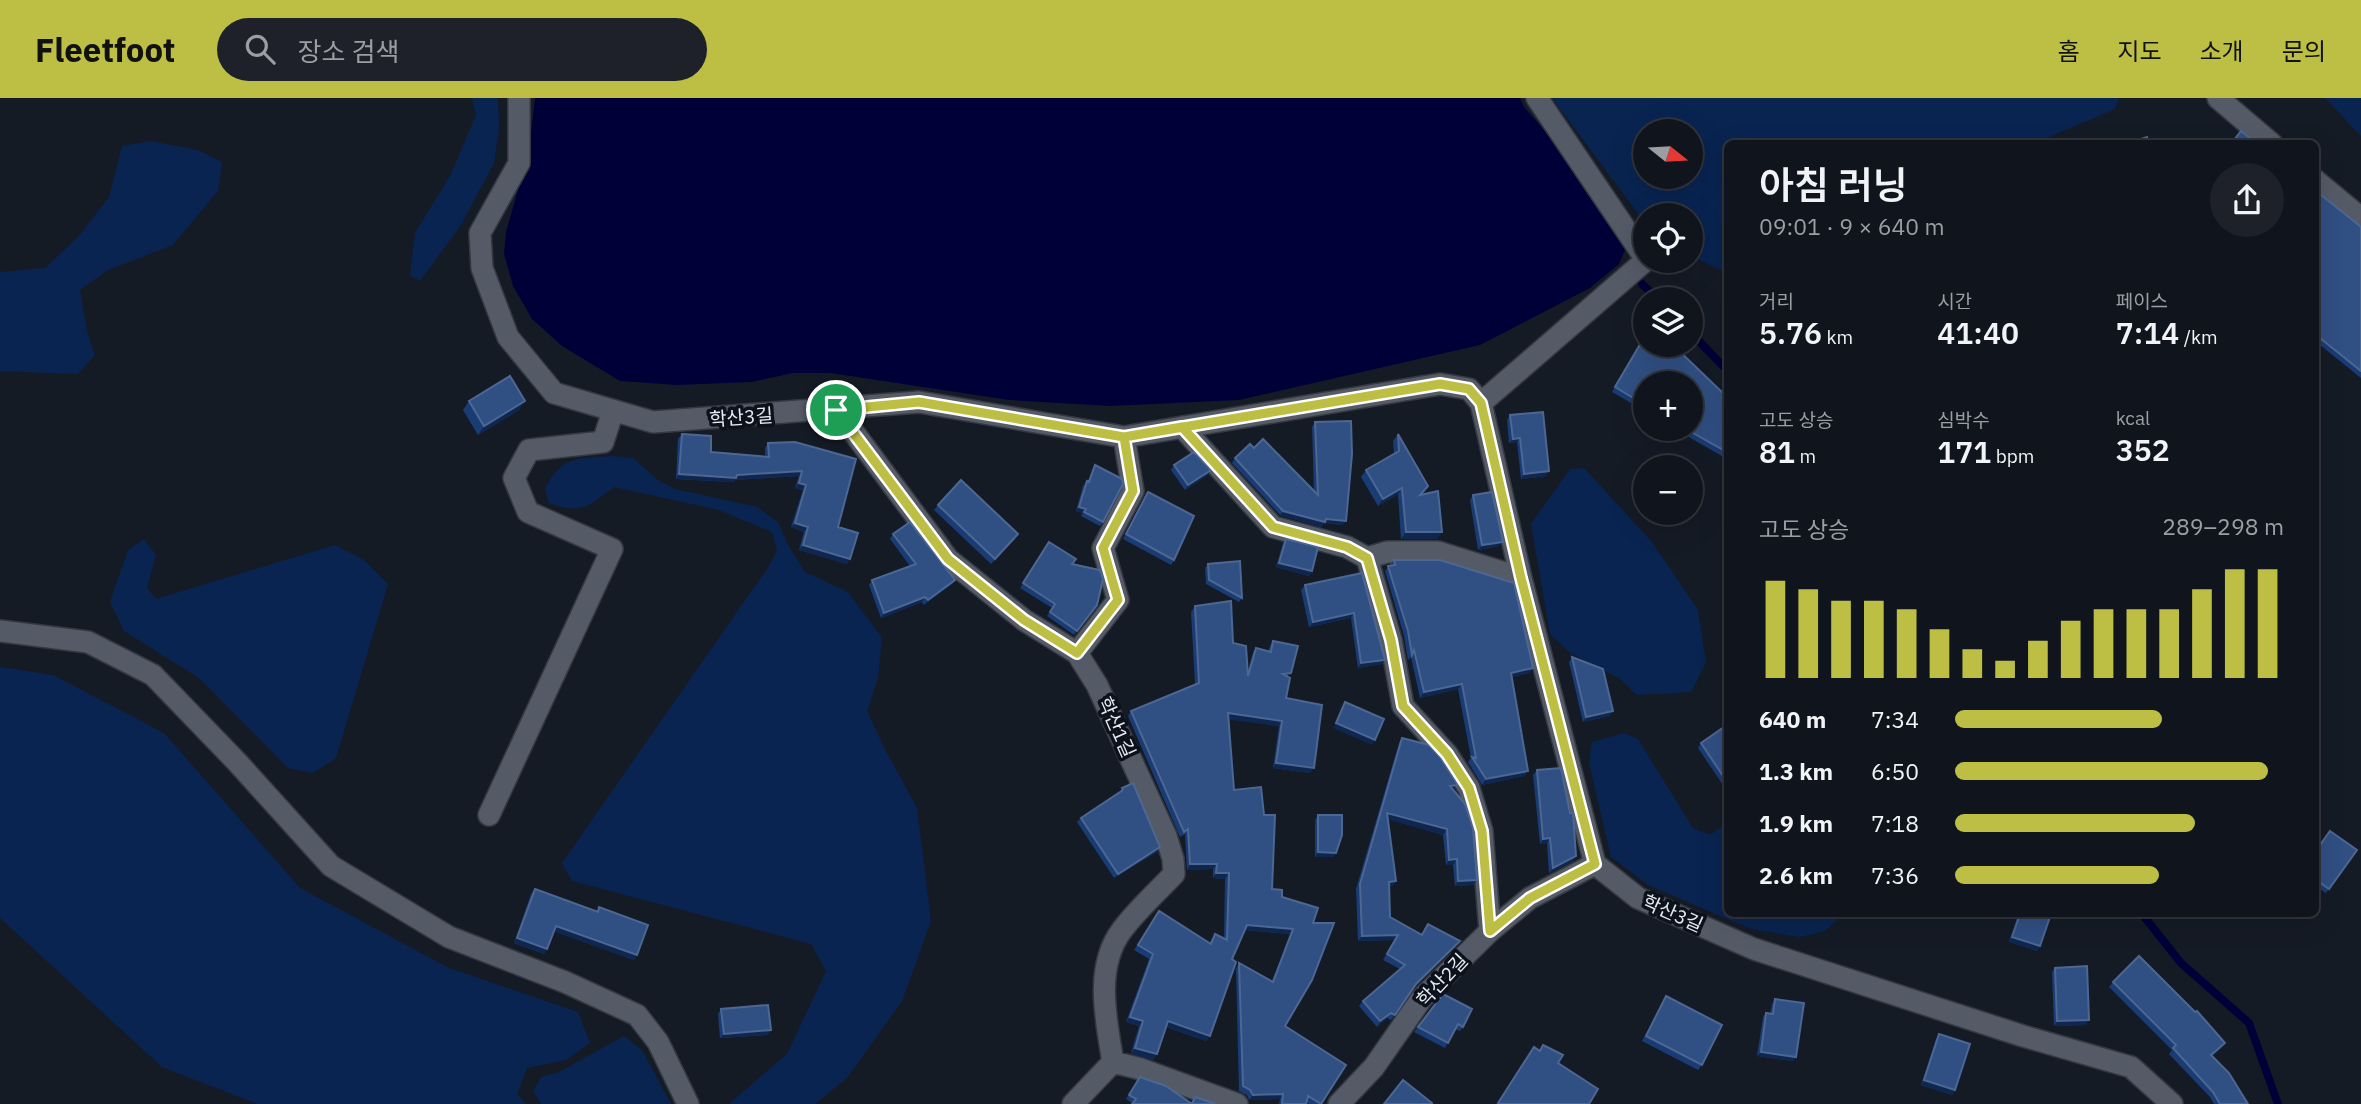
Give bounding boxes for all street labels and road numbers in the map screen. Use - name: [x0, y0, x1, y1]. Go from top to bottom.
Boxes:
- street label: 학산3길: [708, 403, 774, 431]
- street label: 학산1길: [1093, 693, 1141, 761]
- street label: 학산3길: [1639, 889, 1707, 937]
- street label: 학산2길: [1411, 948, 1473, 1012]

